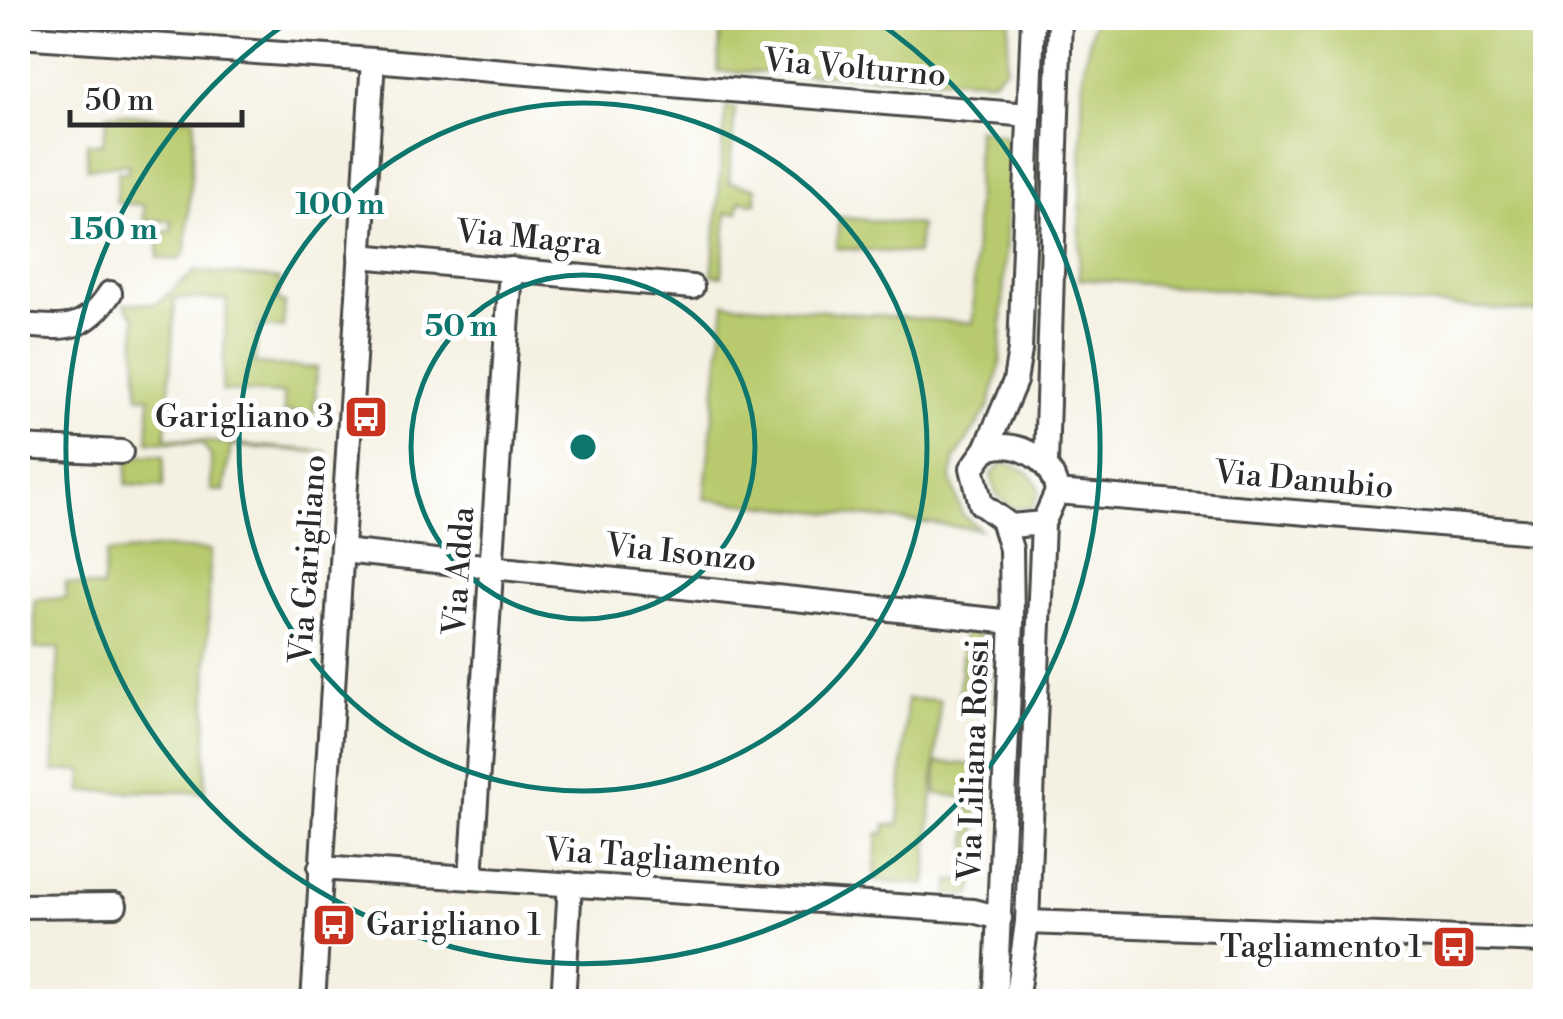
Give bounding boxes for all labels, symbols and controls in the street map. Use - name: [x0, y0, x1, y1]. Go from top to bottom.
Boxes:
- street label: Via Volturno: [761, 40, 948, 96]
- scale bar: [70, 65, 242, 127]
- text: 50 m: [85, 82, 154, 120]
- text: 100 m: [295, 186, 385, 224]
- text: 150 m: [71, 211, 157, 249]
- street label: Via Magra: [453, 212, 604, 264]
- text: 50 m: [425, 308, 497, 346]
- bus stop icon: Garigliano 3: [343, 394, 389, 440]
- place label: Garigliano 3: [155, 397, 334, 437]
- centre of rings: [565, 429, 601, 465]
- street label: Via Danubio: [1212, 452, 1395, 508]
- street label: Via Garigliano: [281, 453, 335, 666]
- street label: Via Adda: [435, 505, 483, 637]
- street label: Via Isonzo: [603, 525, 758, 581]
- street label: Via Liliana Rossi: [950, 638, 998, 883]
- street label: Via Tagliamento: [543, 830, 782, 886]
- bus stop icon: Garigliano 1: [311, 902, 357, 948]
- place label: Garigliano 1: [366, 905, 541, 945]
- bus stop icon: Tagliamento 1: [1431, 924, 1477, 970]
- place label: Tagliamento 1: [1220, 927, 1422, 967]

